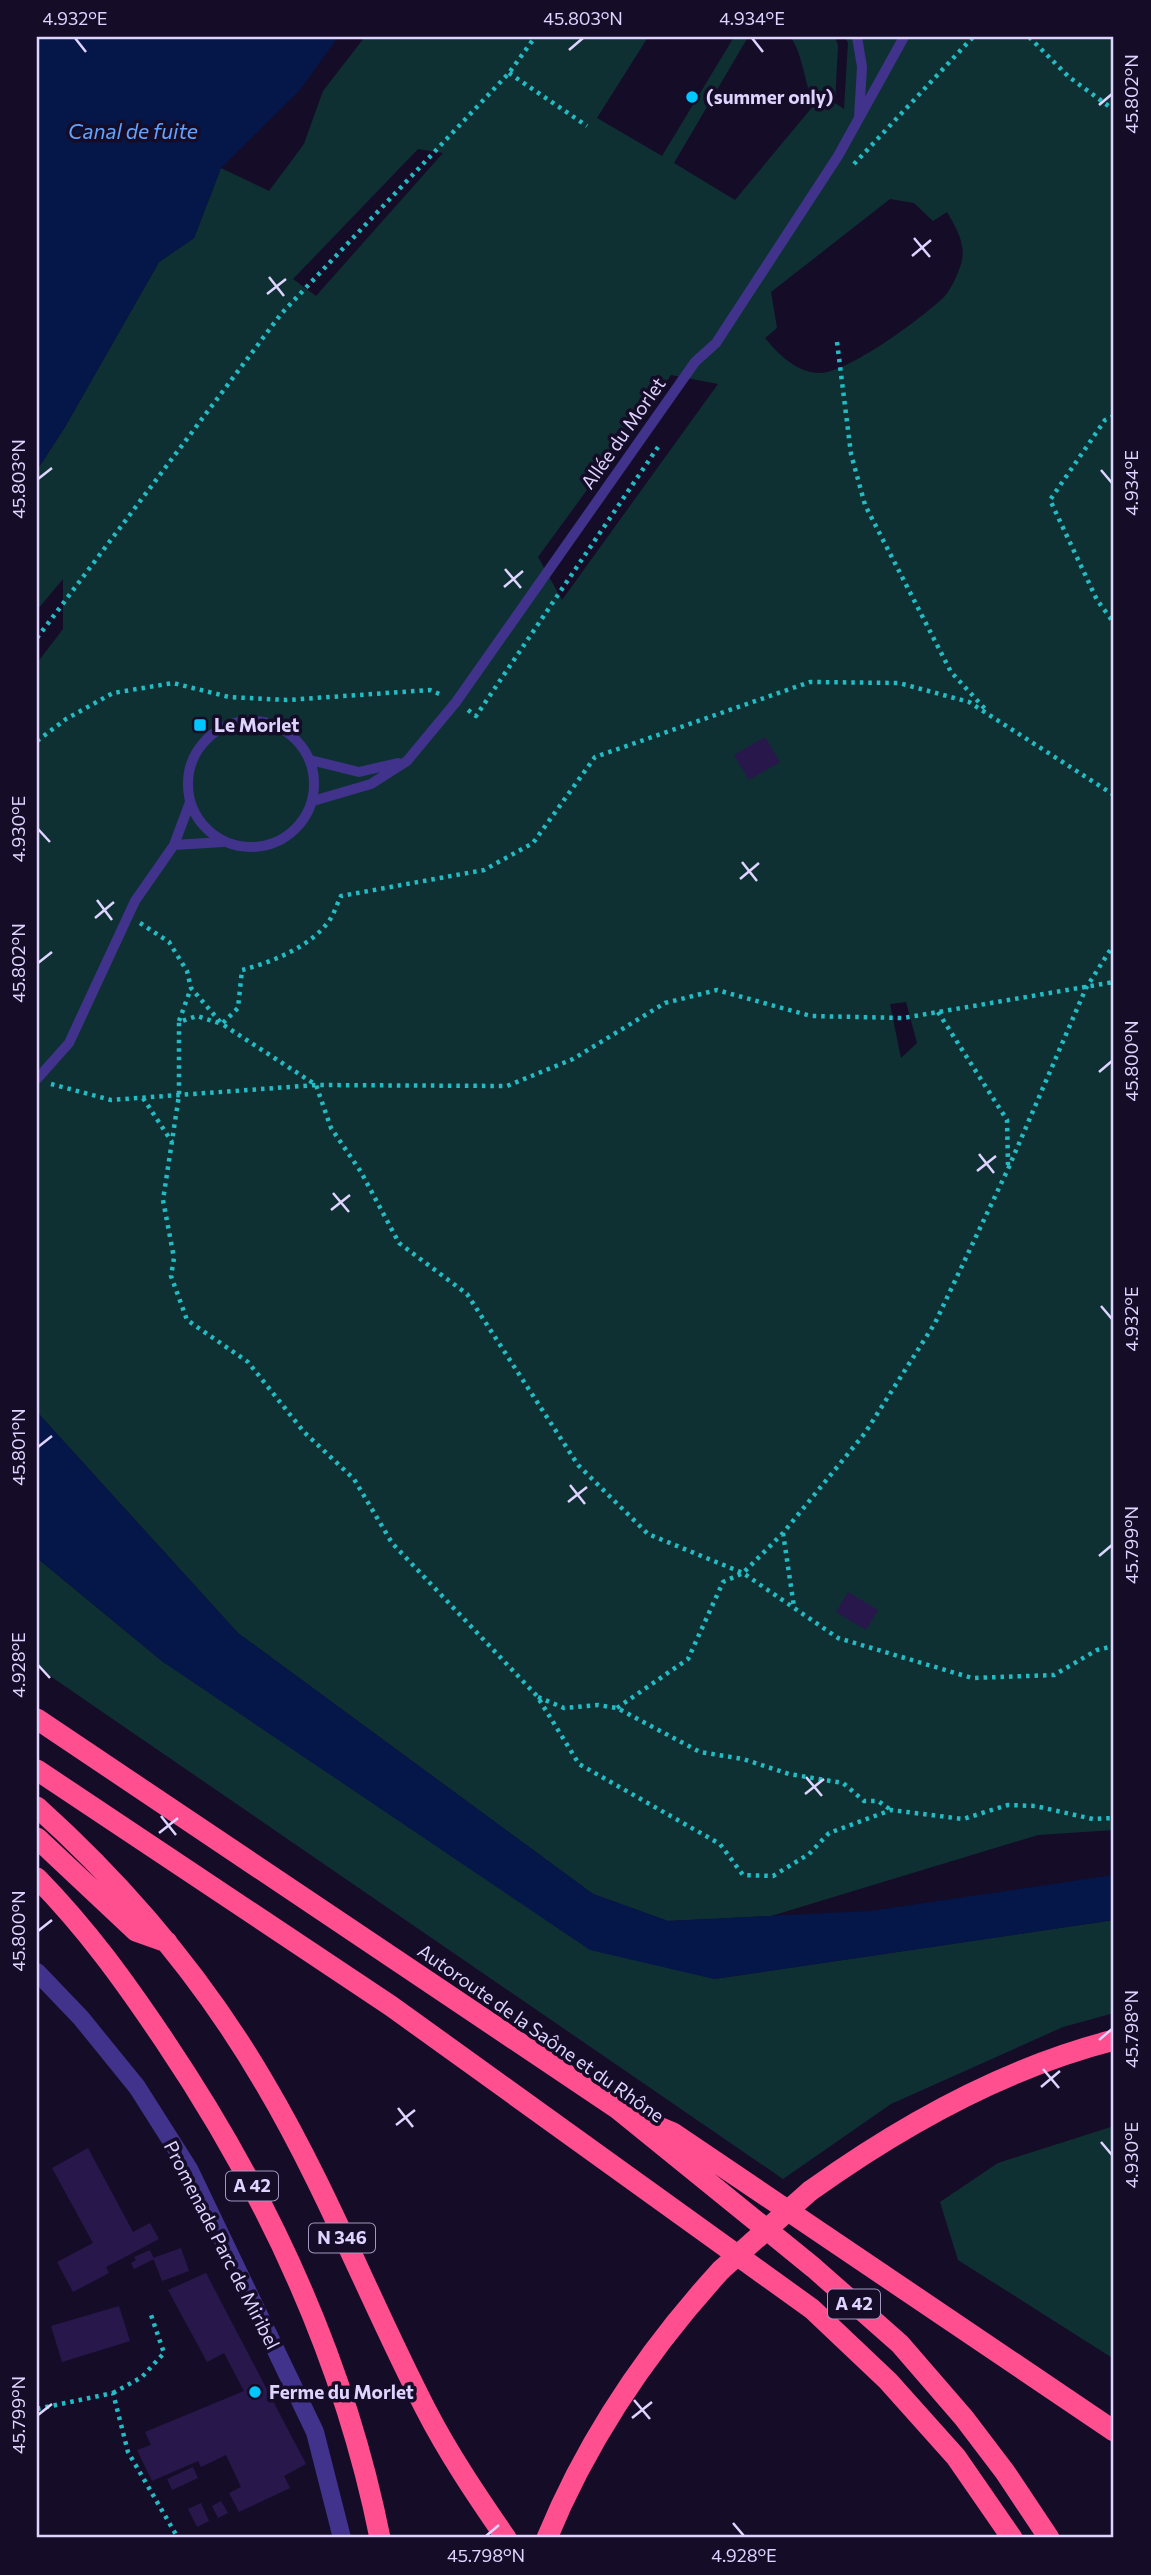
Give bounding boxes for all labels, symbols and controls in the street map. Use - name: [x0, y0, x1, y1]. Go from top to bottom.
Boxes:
- text: 4.932°E: [43, 7, 107, 29]
- text: 45.803°N: [543, 7, 623, 29]
- text: 4.934°E: [719, 7, 785, 29]
- text: 45.802°N: [1120, 54, 1142, 134]
- place label: (summer only): [706, 85, 833, 108]
- marker: (summer only): [684, 89, 700, 105]
- water label: Canal de fuite: [68, 118, 198, 143]
- street label: Allée du Morlet: [576, 372, 670, 493]
- text: 45.803°N: [7, 439, 29, 519]
- text: 4.934°E: [1120, 450, 1142, 516]
- place label: Le Morlet: [214, 713, 299, 736]
- marker: Le Morlet: [192, 717, 208, 733]
- text: 4.930°E: [7, 796, 29, 862]
- text: 45.802°N: [7, 923, 29, 1003]
- text: 45.800°N: [1120, 1020, 1142, 1102]
- text: 4.932°E: [1120, 1287, 1142, 1351]
- text: 45.801°N: [7, 1408, 29, 1486]
- text: 45.799°N: [1120, 1506, 1142, 1584]
- text: 4.928°E: [7, 1632, 29, 1698]
- text: 45.800°N: [7, 1890, 29, 1972]
- street label: Autoroute de la Saône et du Rhône: [414, 1938, 669, 2127]
- text: 45.798°N: [1120, 1990, 1142, 2068]
- text: 4.930°E: [1120, 2122, 1142, 2188]
- street label: Promenade Parc de Miribel: [160, 2137, 285, 2353]
- road number: A 42: [226, 2172, 278, 2200]
- road number: N 346: [309, 2224, 375, 2252]
- road number: A 42: [828, 2290, 880, 2318]
- text: 45.799°N: [7, 2376, 29, 2454]
- place label: Ferme du Morlet: [269, 2380, 414, 2403]
- marker: Ferme du Morlet: [247, 2384, 263, 2400]
- text: 45.798°N: [447, 2544, 525, 2566]
- text: 4.928°E: [711, 2544, 777, 2566]

